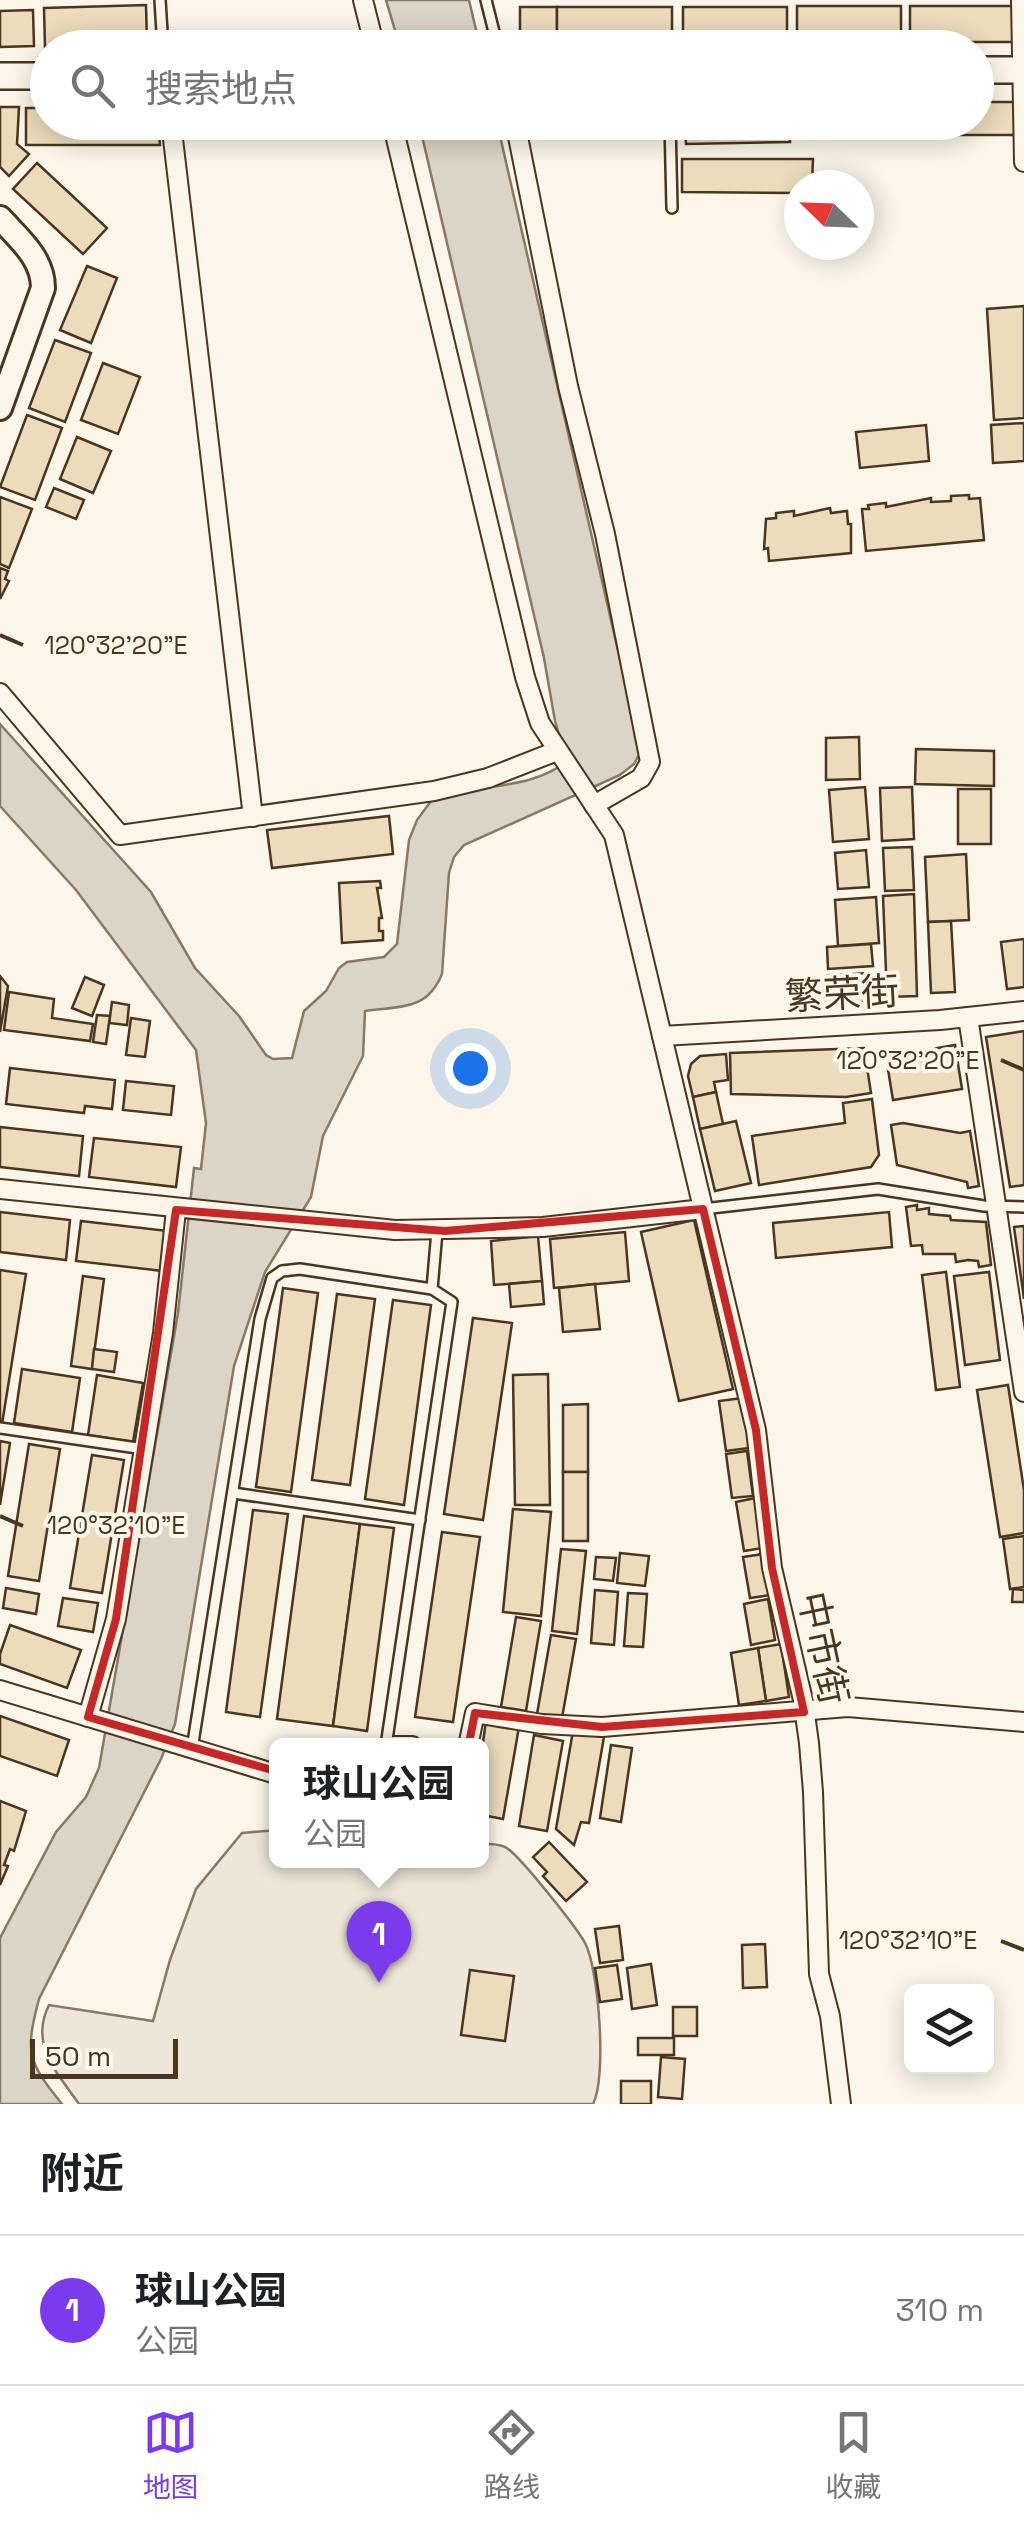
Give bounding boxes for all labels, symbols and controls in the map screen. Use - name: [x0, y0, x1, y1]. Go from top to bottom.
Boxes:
- search box: [30, 30, 994, 140]
- icon: search: [65, 58, 120, 113]
- text: 搜索地点: [145, 65, 297, 113]
- north arrow: [784, 170, 874, 260]
- text: 120°32'20"E: [44, 629, 188, 661]
- street label: 繁荣街: [784, 967, 900, 1021]
- your location: [445, 1043, 496, 1094]
- text: 120°32'20"E: [836, 1044, 980, 1076]
- text: 120°32'10"E: [47, 1509, 185, 1541]
- street label: 中市街: [788, 1587, 858, 1709]
- popup: [269, 1738, 489, 1868]
- text: 球山公园: [303, 1760, 455, 1808]
- text: 公园: [303, 1814, 367, 1854]
- pin: 1: [346, 1900, 412, 1983]
- text: 120°32'10"E: [839, 1924, 977, 1956]
- map controls: [904, 1984, 994, 2074]
- button: layers: [904, 1984, 994, 2074]
- scale bar: [30, 2034, 178, 2078]
- text: 50 m: [45, 2038, 111, 2074]
- text: 附近: [40, 2147, 124, 2200]
- text: 球山公园: [135, 2267, 287, 2315]
- text: 1: [65, 2290, 80, 2330]
- text: 310 m: [896, 2290, 984, 2330]
- text: 公园: [135, 2321, 199, 2361]
- tab: 地图: [143, 2405, 199, 2505]
- tab: 路线: [484, 2405, 540, 2505]
- tab: 收藏: [825, 2405, 881, 2505]

